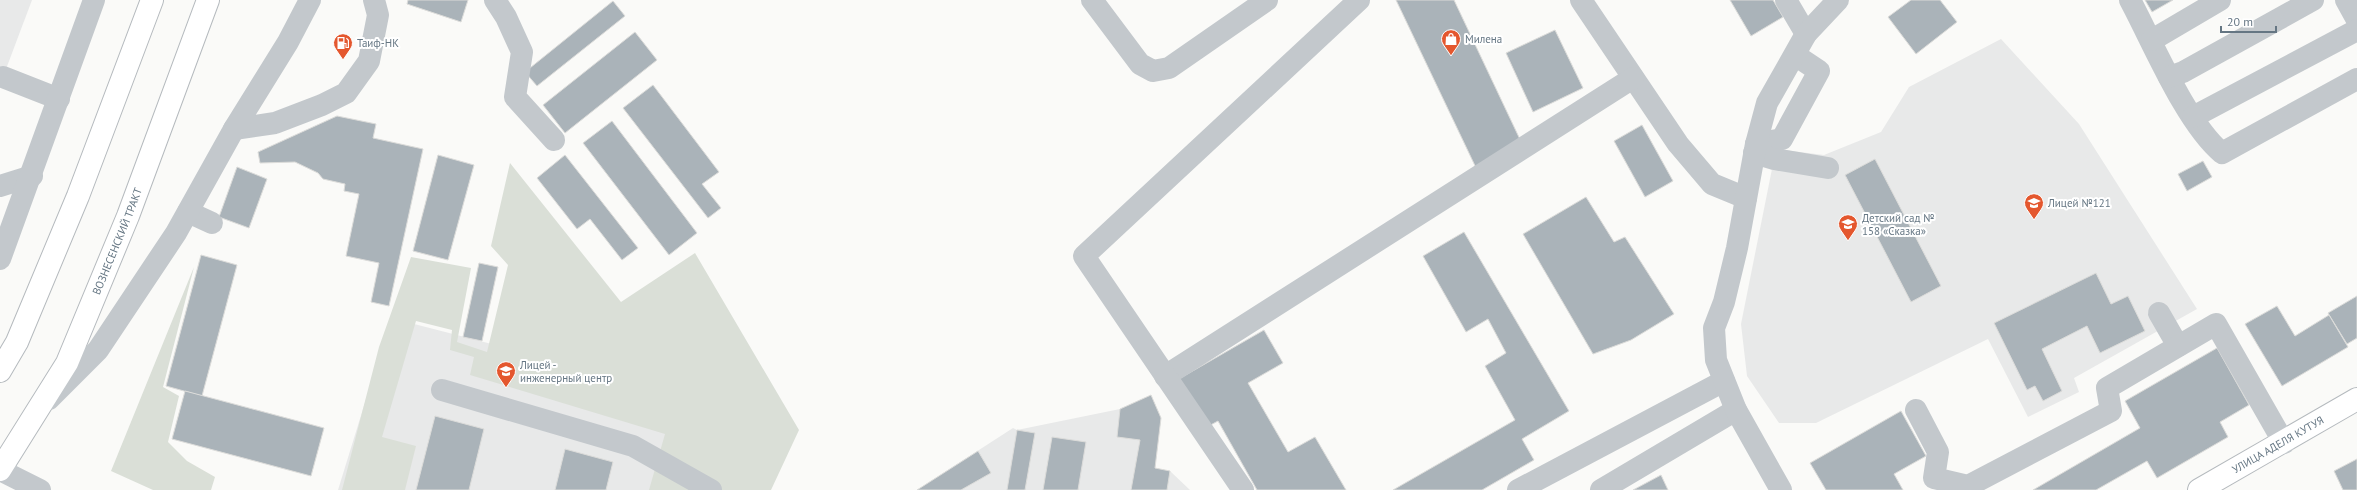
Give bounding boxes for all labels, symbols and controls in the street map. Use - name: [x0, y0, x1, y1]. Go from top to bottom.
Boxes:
- scale bar: [2221, 8, 2276, 34]
- text: 20 m: [2227, 14, 2253, 29]
- shop icon: Милена: [1440, 28, 1462, 56]
- fuel station icon: Таиф-НК: [332, 32, 354, 60]
- place label: Милена: [1465, 32, 1502, 46]
- place label: Таиф-НК: [357, 36, 399, 50]
- street label: ВОЗНЕСЕНСКИЙ ТРАКТ: [89, 186, 145, 297]
- school or university icon: Лицей №121: [2023, 192, 2045, 220]
- place label: Лицей №121: [2047, 196, 2111, 210]
- place label: Детский сад № 158 «Сказка»: [1862, 211, 1935, 238]
- school or university icon: Детский сад № 158 «Сказка»: [1837, 213, 1859, 241]
- place label: Лицей - инженерный центр: [519, 358, 612, 385]
- school or university icon: Лицей - инженерный центр: [495, 360, 517, 388]
- street label: УЛИЦА АДЕЛЯ КУТУЯ: [2230, 413, 2326, 476]

